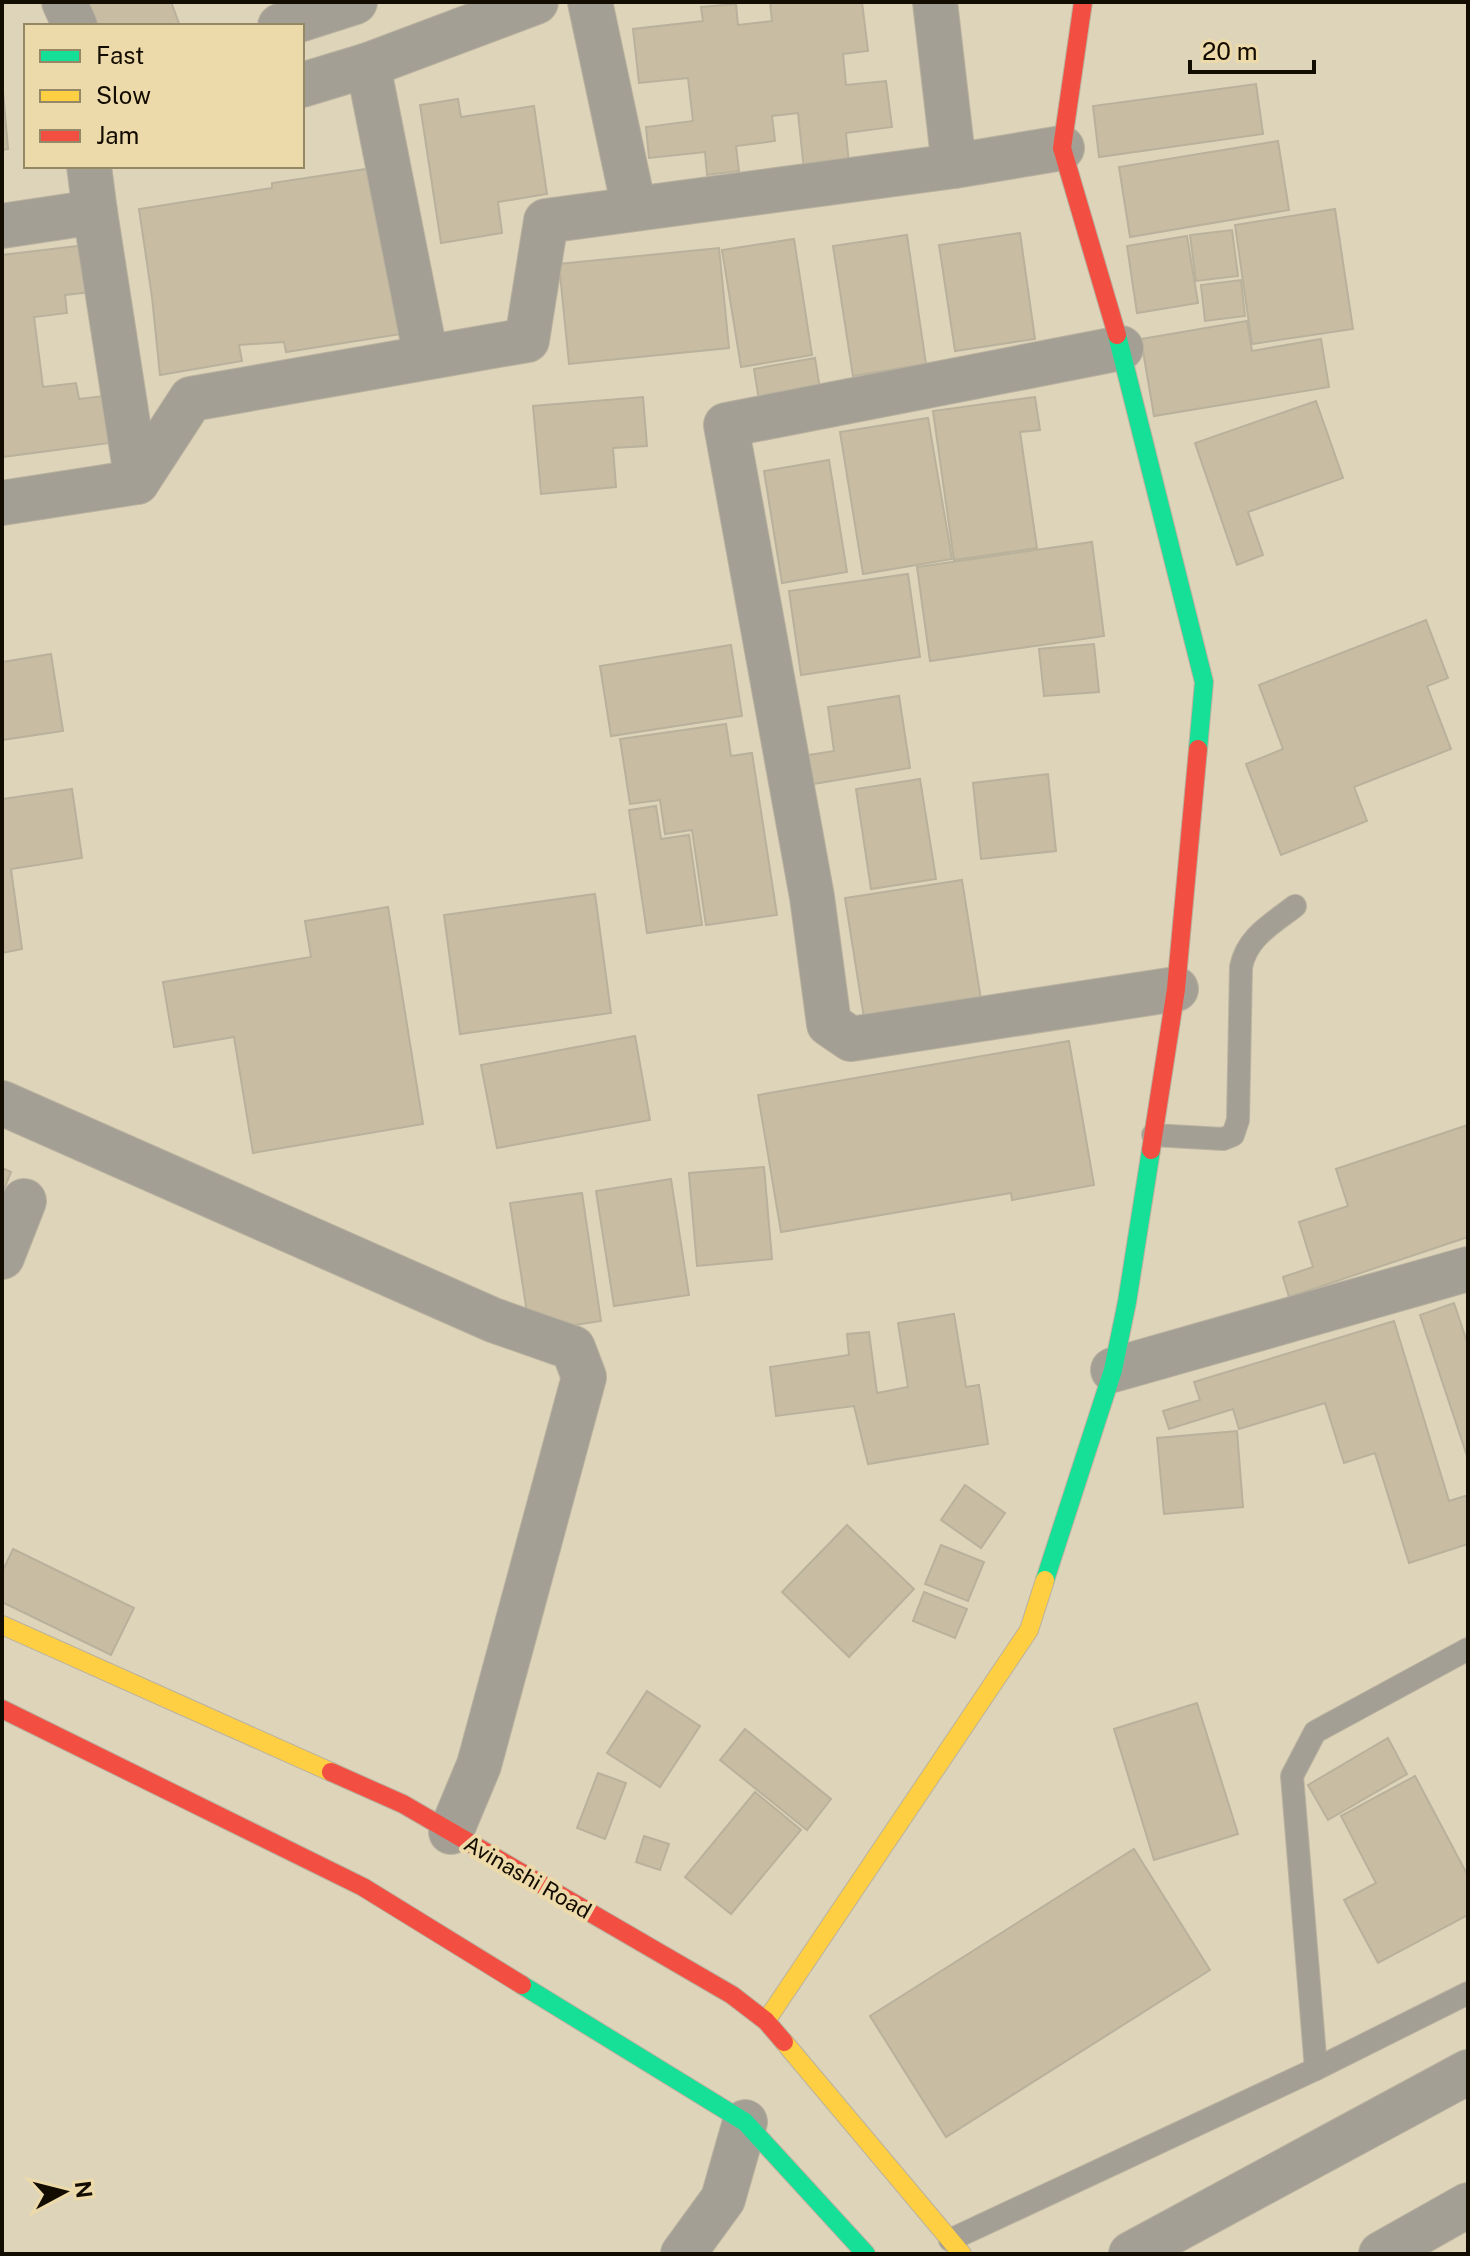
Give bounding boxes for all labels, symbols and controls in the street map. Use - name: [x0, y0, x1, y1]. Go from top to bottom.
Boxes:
- legend: [24, 24, 304, 168]
- scale bar: [1190, 24, 1314, 74]
- text: 20 m: [1202, 37, 1258, 65]
- text: Fast: [96, 41, 144, 69]
- text: Slow: [96, 81, 151, 109]
- text: Jam: [96, 121, 139, 149]
- street label: Avinashi Road: [460, 1830, 596, 1924]
- north arrow: [24, 2152, 104, 2232]
- text: N: [70, 2179, 98, 2200]

